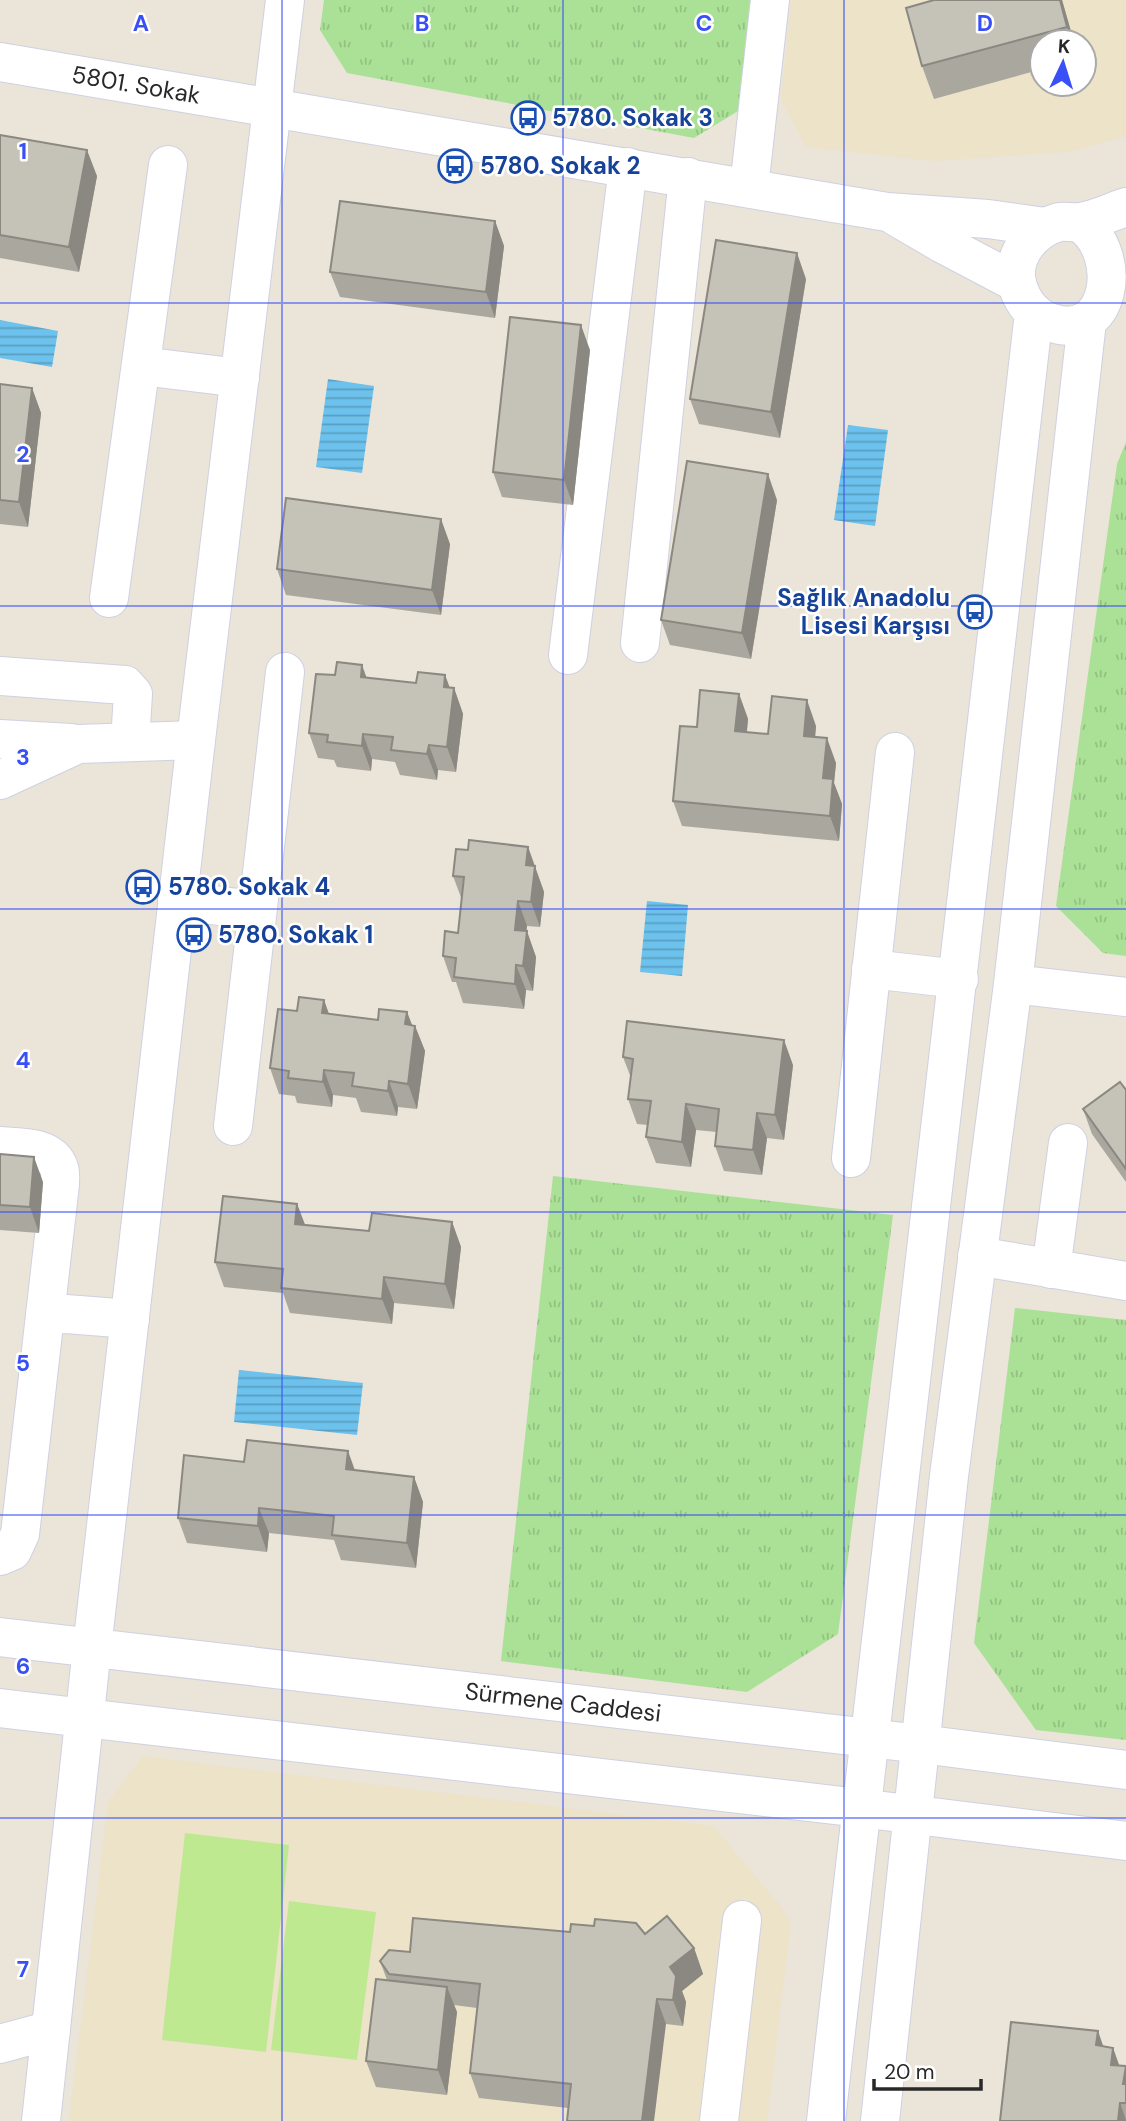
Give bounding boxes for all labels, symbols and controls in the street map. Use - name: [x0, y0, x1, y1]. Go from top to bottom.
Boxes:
- text: A: [133, 8, 149, 38]
- text: B: [415, 8, 429, 38]
- text: C: [696, 8, 712, 38]
- text: D: [977, 8, 993, 38]
- north arrow: [1028, 28, 1098, 98]
- text: K: [1057, 34, 1071, 59]
- street label: 5801. Sokak: [70, 58, 203, 111]
- bus stop icon: 5780. Sokak 3: [509, 99, 547, 137]
- place label: 5780. Sokak 3: [552, 102, 713, 133]
- text: 1: [19, 136, 27, 166]
- bus stop icon: 5780. Sokak 2: [436, 147, 474, 185]
- place label: 5780. Sokak 2: [480, 150, 640, 181]
- text: 2: [16, 439, 30, 469]
- place label: Sağlık Anadolu Lisesi Karşısı: [777, 582, 950, 641]
- bus stop icon: Sağlık Anadolu Lisesi Karşısı: [956, 593, 994, 631]
- text: 3: [16, 742, 30, 772]
- bus stop icon: 5780. Sokak 4: [124, 868, 162, 906]
- place label: 5780. Sokak 4: [168, 871, 330, 902]
- bus stop icon: 5780. Sokak 1: [175, 916, 213, 954]
- place label: 5780. Sokak 1: [218, 919, 373, 950]
- text: 4: [16, 1045, 31, 1075]
- text: 5: [16, 1348, 30, 1378]
- text: 6: [16, 1651, 30, 1681]
- street label: Sürmene Caddesi: [463, 1675, 663, 1729]
- text: 7: [17, 1954, 29, 1984]
- scale bar: [874, 2048, 981, 2092]
- text: 20 m: [884, 2058, 935, 2086]

